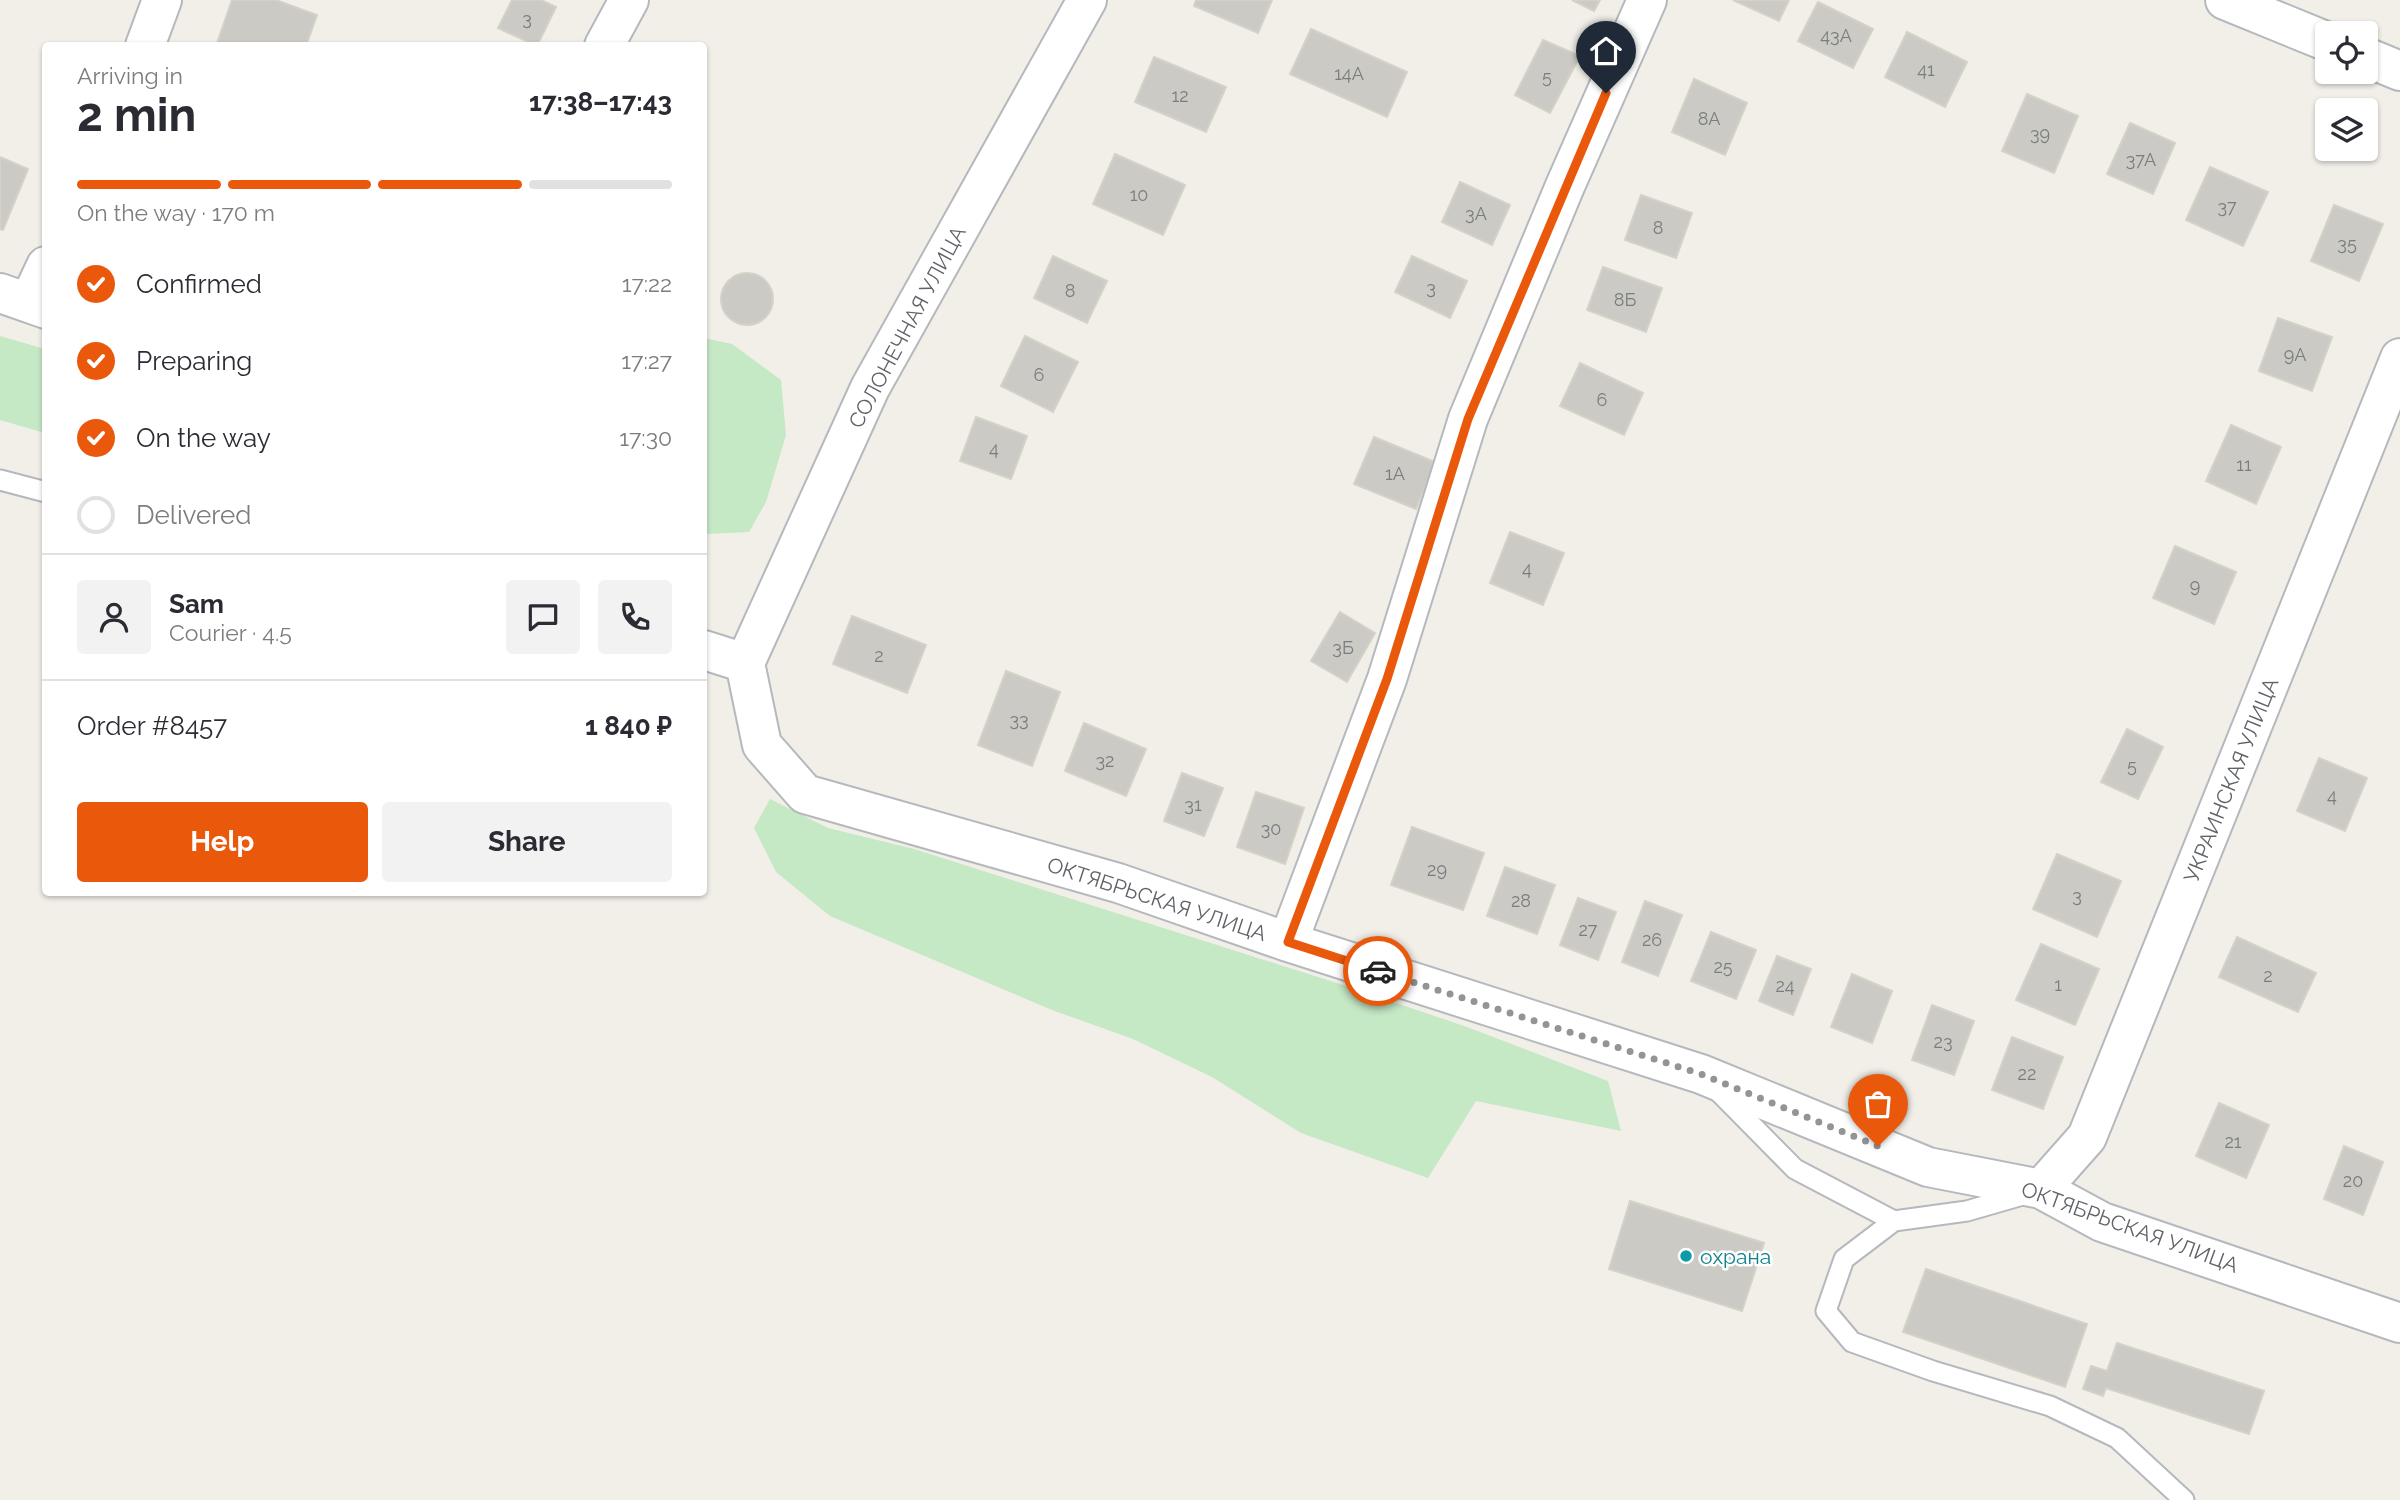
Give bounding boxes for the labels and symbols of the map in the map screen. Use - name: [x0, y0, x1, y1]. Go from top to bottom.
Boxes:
- house number: 3: [522, 8, 532, 29]
- pin: [1576, 21, 1636, 93]
- house number: 43А: [1820, 25, 1852, 46]
- house number: 41: [1917, 59, 1935, 80]
- house number: 14А: [1334, 63, 1364, 84]
- house number: 5: [1542, 66, 1552, 87]
- house number: 12: [1171, 85, 1189, 106]
- house number: 8А: [1698, 108, 1720, 129]
- house number: 39: [2030, 123, 2050, 144]
- house number: 37А: [2126, 149, 2156, 170]
- house number: 10: [1130, 184, 1148, 205]
- house number: 37: [2217, 196, 2237, 217]
- house number: 3А: [1465, 203, 1487, 224]
- house number: 8: [1653, 217, 1663, 238]
- street label: СОЛОНЕЧНАЯ УЛИЦА: [843, 222, 971, 432]
- house number: 35: [2337, 233, 2357, 254]
- house number: 3: [1426, 277, 1436, 298]
- house number: 8: [1065, 280, 1075, 301]
- house number: 8Б: [1614, 289, 1636, 310]
- house number: 9А: [2284, 344, 2306, 365]
- house number: 6: [1034, 364, 1045, 385]
- house number: 6: [1597, 389, 1608, 410]
- house number: 4: [989, 438, 999, 459]
- house number: 11: [2236, 454, 2252, 475]
- house number: 1А: [1385, 463, 1405, 484]
- house number: 4: [1522, 558, 1532, 579]
- house number: 9: [2190, 575, 2200, 596]
- house number: 3Б: [1332, 637, 1354, 658]
- house number: 2: [874, 645, 884, 666]
- street label: УКРАИНСКАЯ УЛИЦА: [2179, 674, 2283, 886]
- house number: 33: [1009, 709, 1029, 730]
- house number: 32: [1096, 750, 1115, 771]
- house number: 5: [2127, 755, 2137, 776]
- house number: 4: [2327, 785, 2337, 806]
- house number: 31: [1184, 794, 1202, 815]
- house number: 30: [1261, 818, 1281, 839]
- street label: ОКТЯБРЬСКАЯ УЛИЦА: [1044, 852, 1270, 946]
- house number: 29: [1427, 859, 1447, 880]
- house number: 3: [2072, 885, 2082, 906]
- house number: 28: [1511, 890, 1531, 911]
- house number: 27: [1578, 919, 1598, 940]
- house number: 26: [1642, 929, 1662, 950]
- courier: [1343, 936, 1413, 1006]
- house number: 25: [1713, 956, 1733, 977]
- house number: 2: [2263, 965, 2273, 986]
- house number: 1: [2054, 974, 2062, 995]
- house number: 24: [1775, 975, 1795, 996]
- house number: 23: [1934, 1031, 1953, 1052]
- house number: 22: [2018, 1063, 2036, 1084]
- pin: [1848, 1074, 1908, 1146]
- house number: 21: [2224, 1131, 2242, 1152]
- house number: 20: [2343, 1170, 2363, 1191]
- street label: ОКТЯБРЬСКАЯ УЛИЦА: [2018, 1176, 2242, 1278]
- place label: охрана: [1700, 1244, 1771, 1269]
- marker: охрана: [1678, 1248, 1694, 1264]

